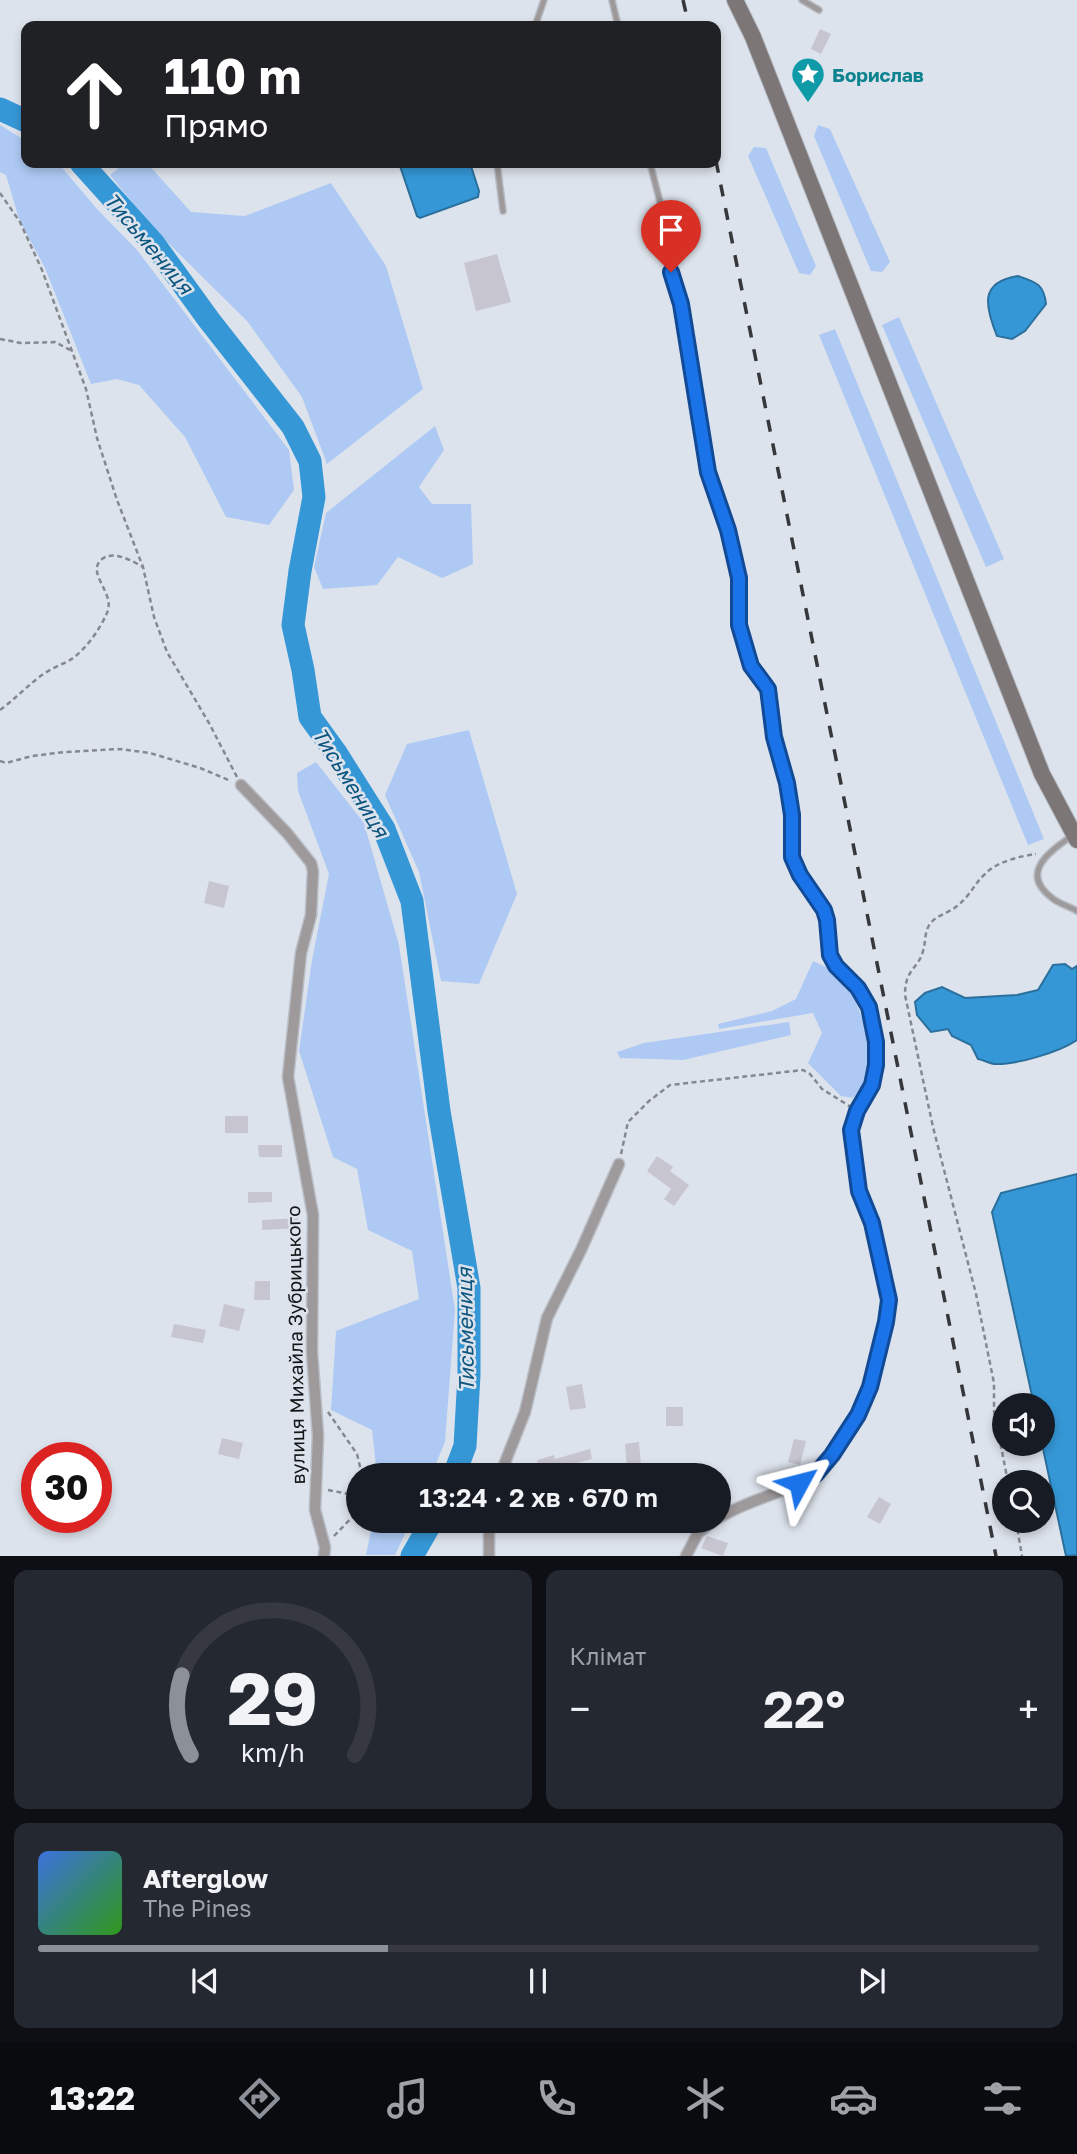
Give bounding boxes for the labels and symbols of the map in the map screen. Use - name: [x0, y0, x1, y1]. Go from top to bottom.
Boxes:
- place icon: Борислав: [789, 55, 827, 104]
- place label: Борислав: [832, 63, 924, 86]
- water label: Тисьмениця: [99, 187, 200, 301]
- pin: [641, 200, 701, 272]
- water label: Тисьмениця: [307, 722, 396, 843]
- street label: вулиця Михайла Зубрицького: [281, 1205, 309, 1485]
- water label: Тисьмениця: [451, 1265, 479, 1392]
- speed limit sign: 30: [21, 1442, 112, 1533]
- position arrow: [762, 1446, 836, 1520]

